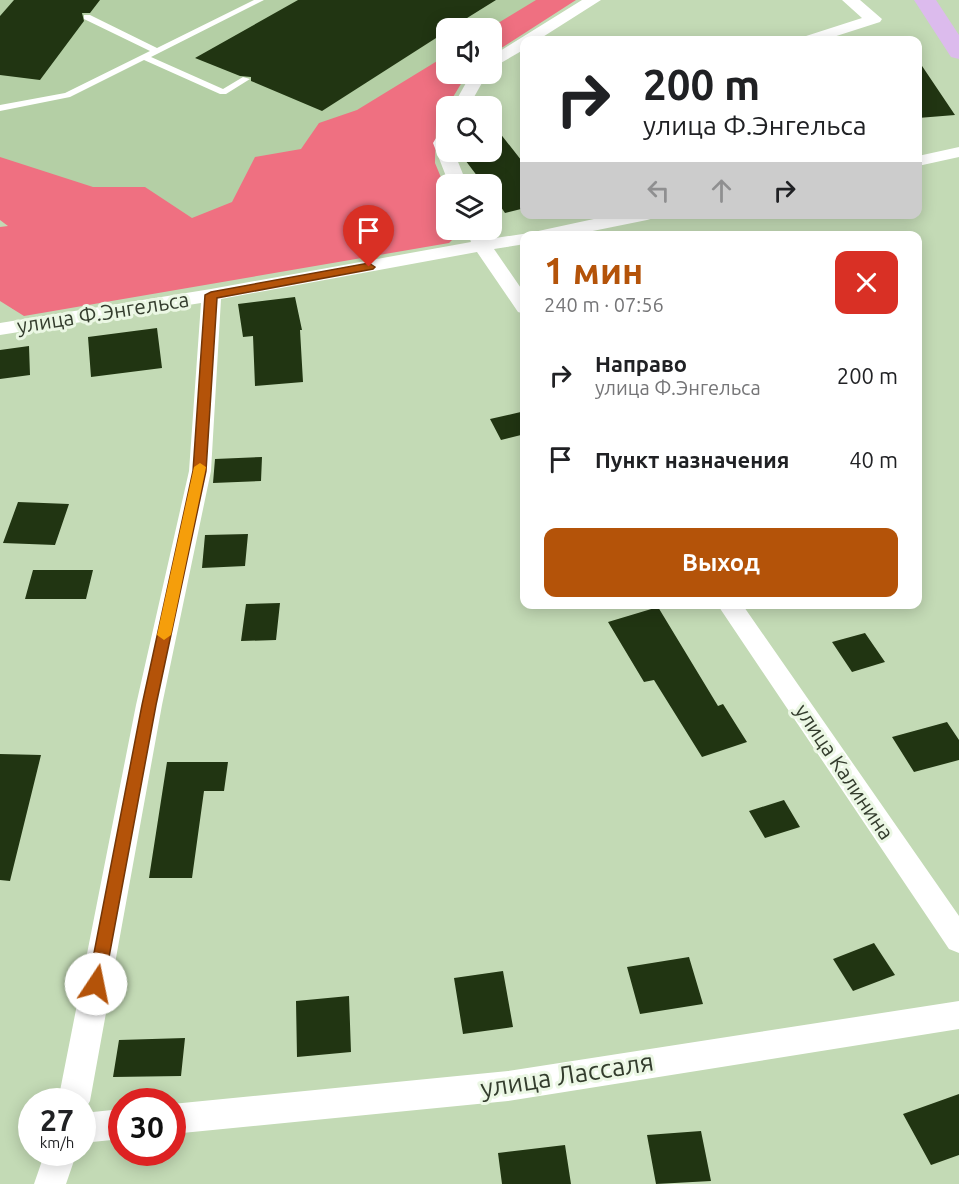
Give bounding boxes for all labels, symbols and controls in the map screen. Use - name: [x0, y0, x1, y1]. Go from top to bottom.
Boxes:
- map controls: [436, 18, 502, 240]
- button: sound: [436, 18, 502, 84]
- icon: right: [544, 60, 622, 138]
- text: 200 m: [643, 61, 760, 108]
- button: search: [436, 96, 502, 162]
- text: улица Ф.Энгельса: [643, 110, 867, 140]
- button: layers: [436, 174, 502, 240]
- icon: left: [642, 174, 675, 207]
- icon: ahead: [705, 174, 738, 207]
- icon: right: [768, 174, 801, 207]
- pin: [343, 205, 394, 267]
- icon: arrive: [352, 214, 385, 247]
- text: 1 мин: [544, 250, 643, 291]
- button: close: [835, 251, 898, 314]
- street label: улица Ф.Энгельса: [15, 287, 191, 337]
- text: 240 m · 07:56: [544, 293, 664, 316]
- text: Направо: [595, 351, 687, 376]
- icon: right: [544, 359, 577, 392]
- text: 200 m: [837, 363, 898, 388]
- text: улица Ф.Энгельса: [595, 376, 761, 399]
- icon: arrive: [544, 443, 577, 476]
- text: Пункт назначения: [595, 447, 789, 472]
- text: 40 m: [849, 447, 898, 472]
- button: Выход: [544, 528, 898, 597]
- street label: улица Калинина: [791, 699, 899, 844]
- position arrow: [64, 952, 128, 1016]
- street label: улица Лассаля: [478, 1046, 656, 1103]
- speed limit sign: 30: [108, 1088, 186, 1166]
- text: 27: [40, 1103, 74, 1137]
- text: km/h: [40, 1134, 74, 1151]

